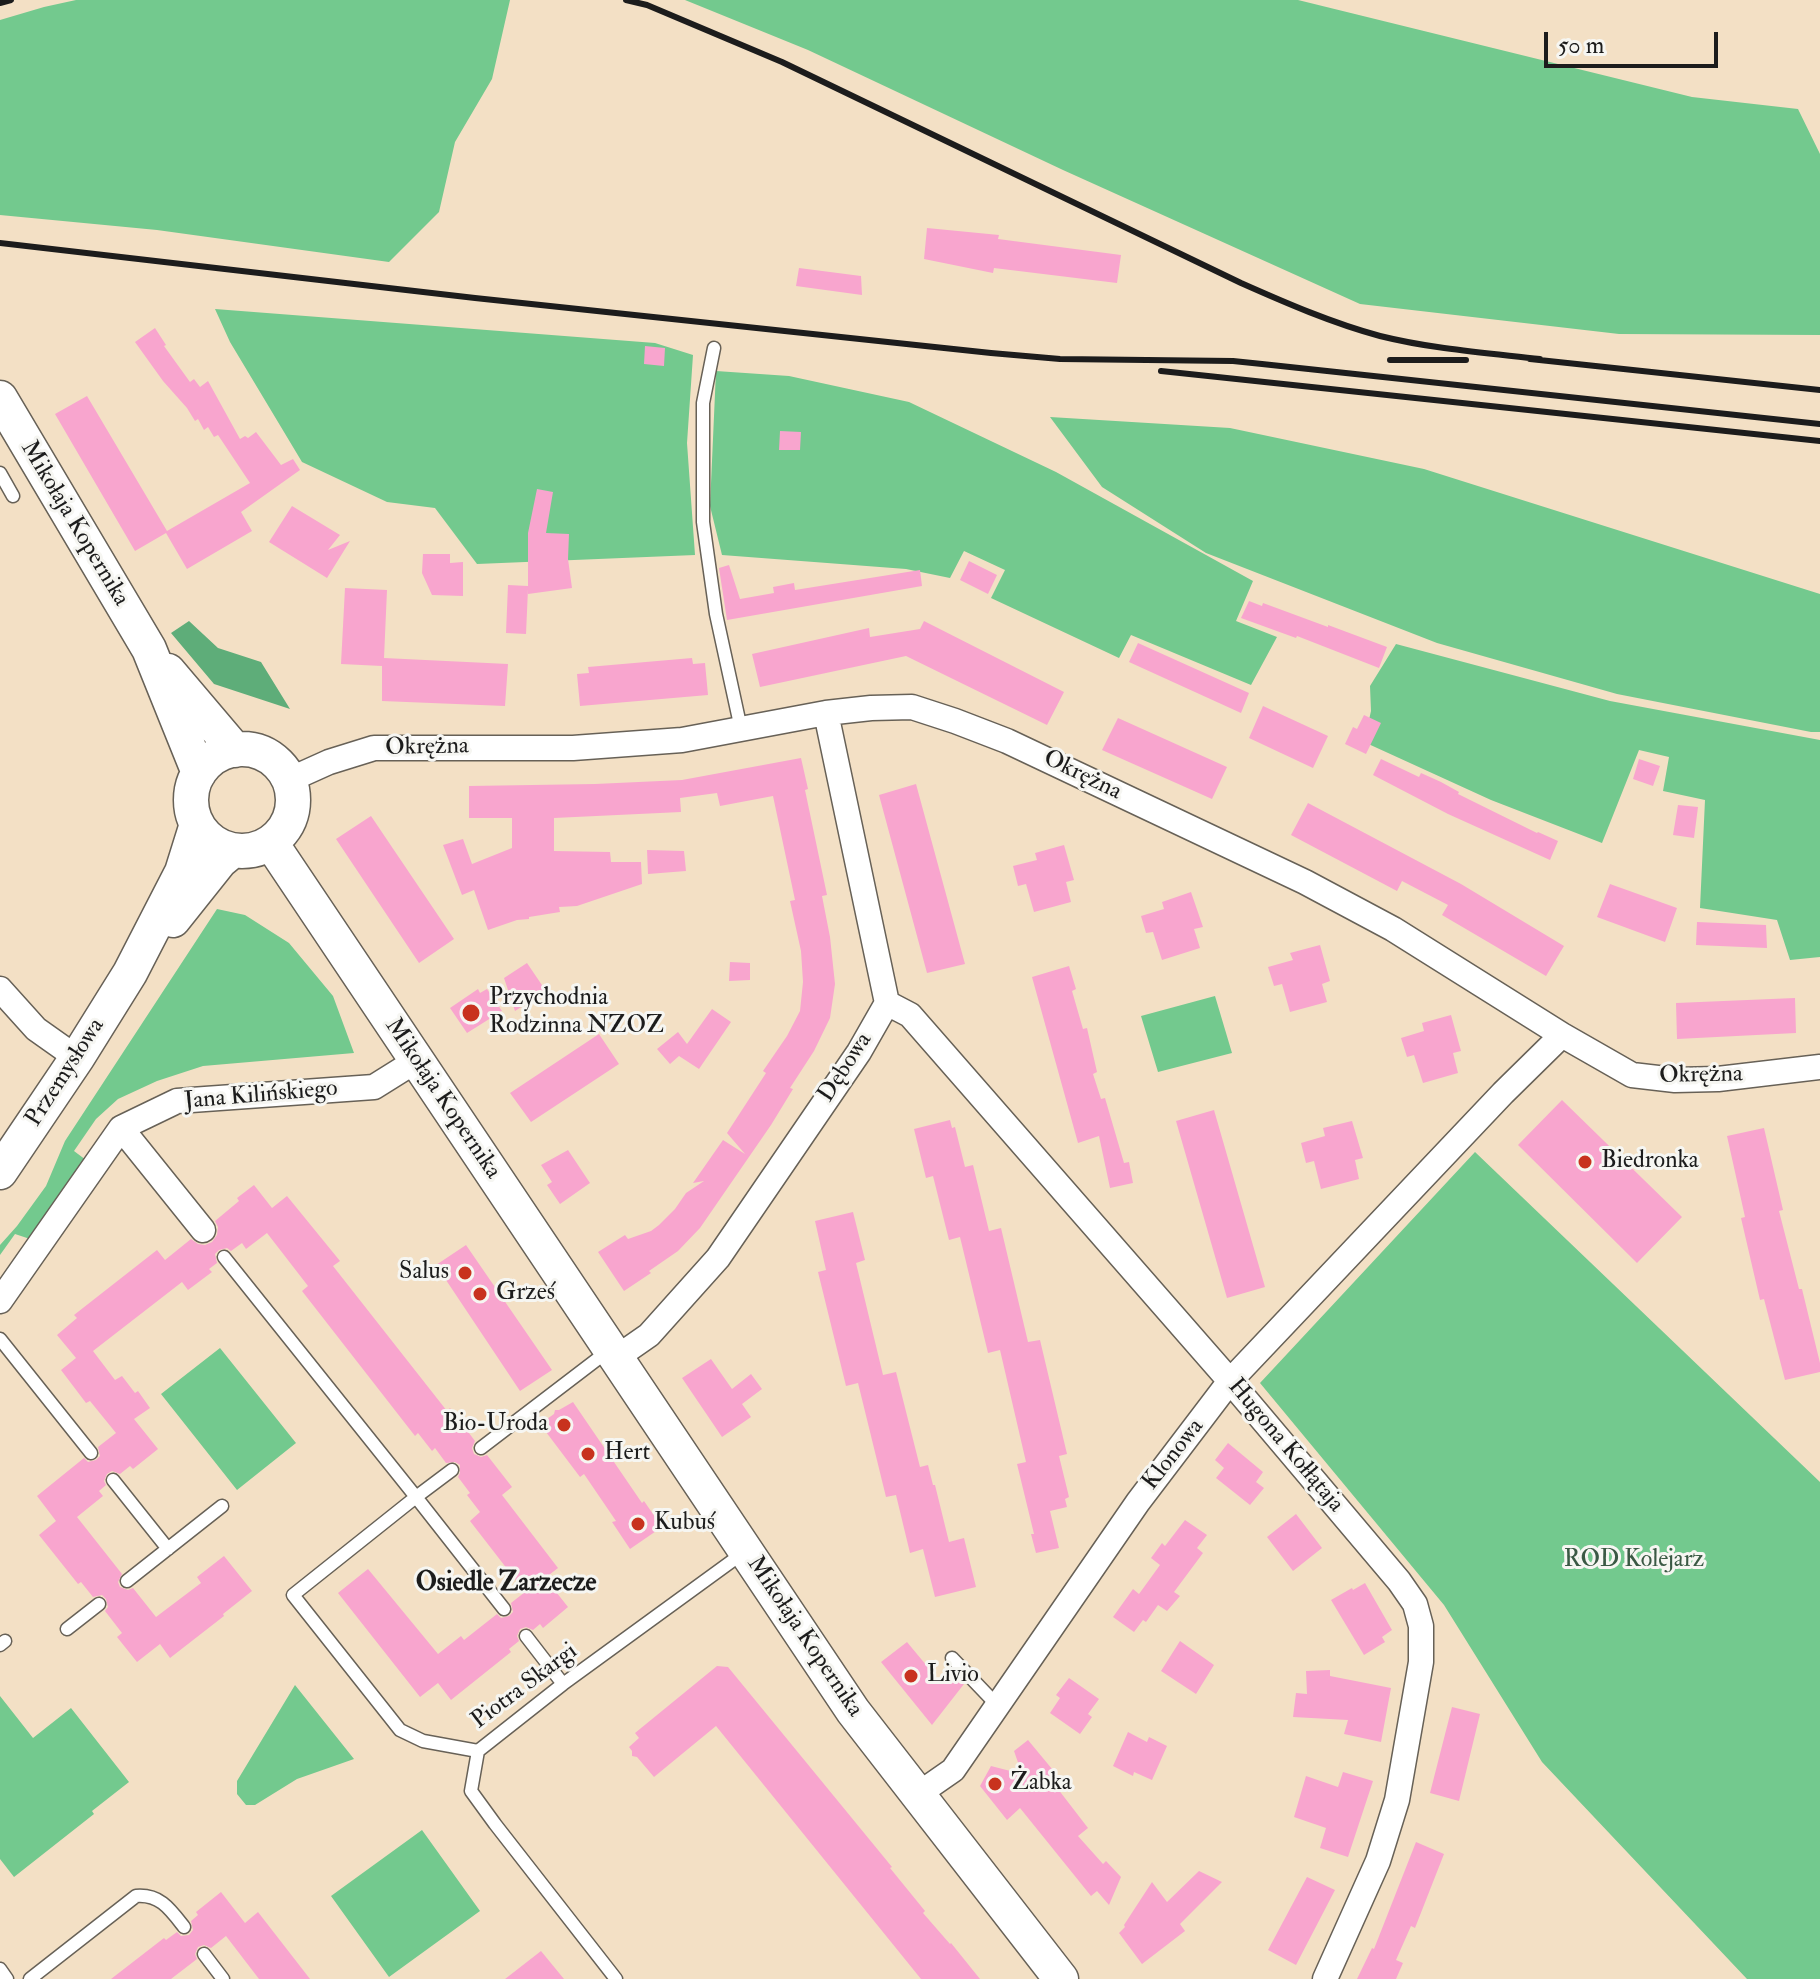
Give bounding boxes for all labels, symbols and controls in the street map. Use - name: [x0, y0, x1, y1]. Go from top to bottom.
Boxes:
- scale bar: [1548, 16, 1722, 66]
- text: 50 m: [1558, 30, 1604, 61]
- street label: Mikołaja Kopernika: [13, 436, 135, 612]
- street label: Okrężna: [385, 733, 469, 763]
- street label: Okrężna: [1038, 745, 1126, 807]
- place label: Przychodnia Rodzinna NZOZ: [489, 985, 664, 1041]
- marker: Przychodnia Rodzinna NZOZ: [460, 1002, 482, 1024]
- street label: Przemysłowa: [20, 1013, 112, 1133]
- street label: Mikołaja Kopernika: [378, 1013, 506, 1185]
- street label: Dębowa: [813, 1028, 879, 1108]
- street label: Okrężna: [1659, 1061, 1743, 1091]
- street label: Jana Kilińskiego: [183, 1075, 339, 1117]
- place label: Biedronka: [1601, 1148, 1699, 1176]
- marker: Biedronka: [1576, 1153, 1594, 1171]
- place label: Salus: [399, 1259, 449, 1287]
- marker: Salus: [456, 1264, 474, 1282]
- place label: Grześ: [496, 1280, 555, 1308]
- marker: Grześ: [471, 1285, 489, 1303]
- street label: Hugona Kołłątaja: [1221, 1373, 1349, 1519]
- place label: Bio-Uroda: [443, 1411, 548, 1439]
- street label: Klonowa: [1137, 1414, 1211, 1496]
- marker: Bio-Uroda: [555, 1416, 573, 1434]
- place label: Hert: [604, 1440, 650, 1468]
- marker: Hert: [579, 1445, 597, 1463]
- place label: Kubuś: [654, 1510, 715, 1538]
- marker: Kubuś: [629, 1515, 647, 1533]
- park label: ROD Kolejarz: [1564, 1547, 1704, 1575]
- street label: Mikołaja Kopernika: [740, 1551, 868, 1723]
- district label: Osiedle Zarzecze: [416, 1568, 596, 1600]
- street label: Piotra Skargi: [466, 1638, 584, 1736]
- place label: Livio: [927, 1662, 979, 1690]
- marker: Livio: [902, 1667, 920, 1685]
- place label: Żabka: [1011, 1770, 1072, 1798]
- marker: Żabka: [986, 1775, 1004, 1793]

